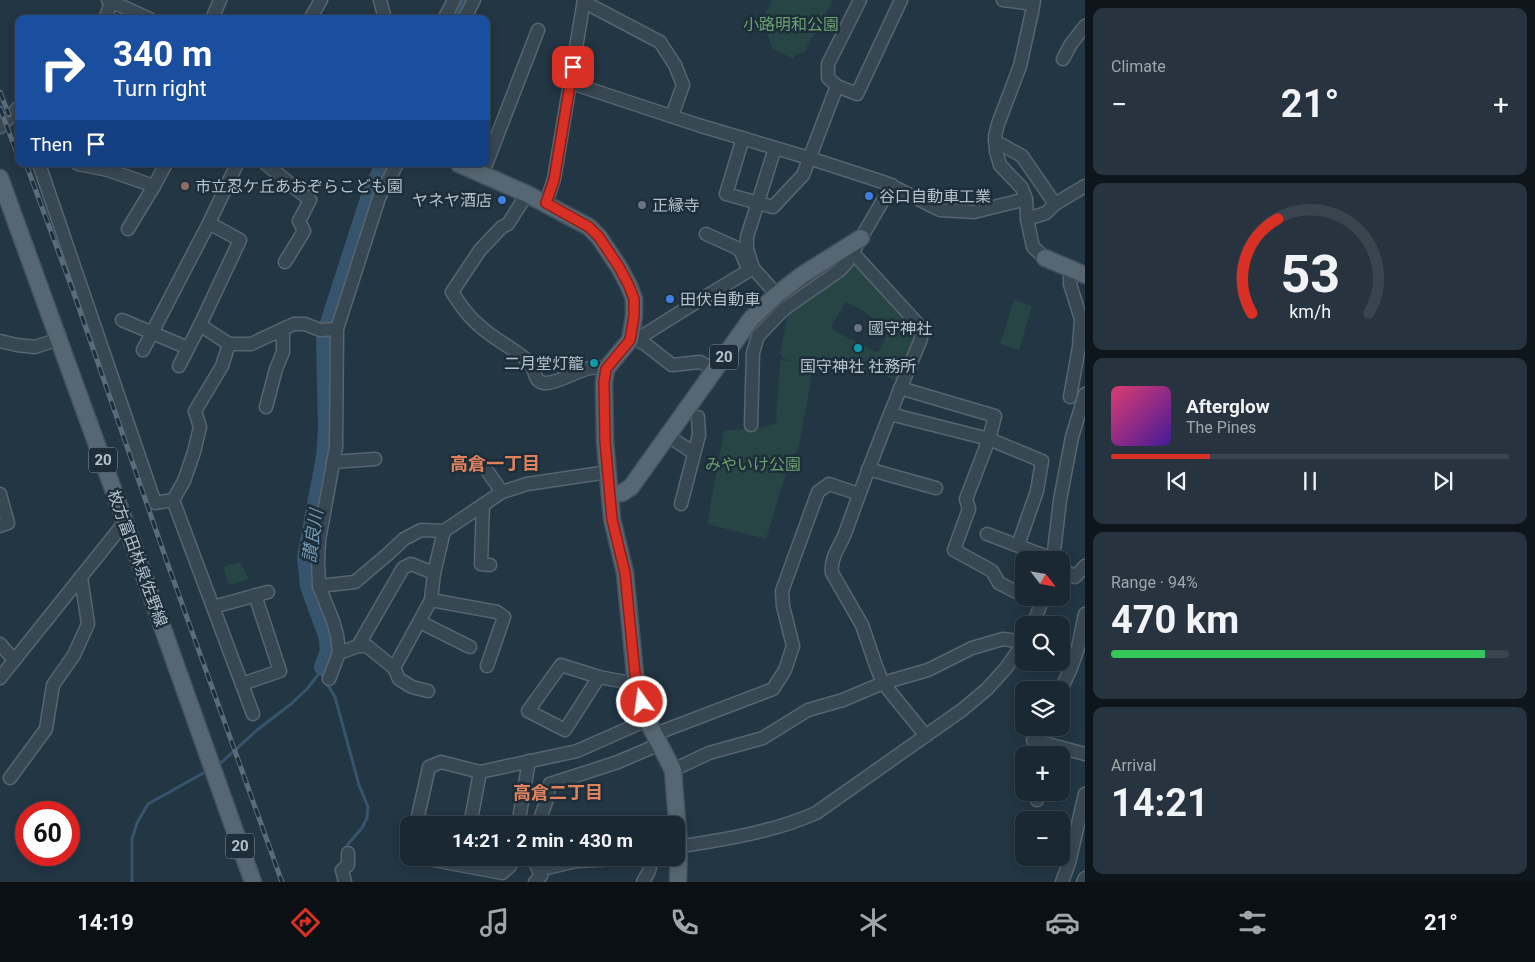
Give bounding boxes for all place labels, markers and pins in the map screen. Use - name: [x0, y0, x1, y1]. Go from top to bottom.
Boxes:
- pin: [552, 46, 594, 88]
- place label: 市立忍ケ丘あおぞらこども園: [195, 177, 403, 196]
- marker: 市立忍ケ丘あおぞらこども園: [179, 180, 191, 192]
- place label: 谷口自動車工業: [879, 187, 991, 206]
- marker: 谷口自動車工業: [863, 190, 875, 202]
- place label: ヤネヤ酒店: [412, 191, 492, 210]
- marker: ヤネヤ酒店: [496, 194, 508, 206]
- place label: 正縁寺: [652, 196, 700, 215]
- marker: 正縁寺: [636, 199, 648, 211]
- place label: 田伏自動車: [680, 290, 760, 309]
- marker: 田伏自動車: [664, 293, 676, 305]
- place label: 國守神社: [868, 319, 932, 338]
- marker: 國守神社: [852, 322, 864, 334]
- marker: 国守神社 社務所: [852, 342, 864, 354]
- place label: 二月堂灯籠: [504, 354, 584, 373]
- marker: 二月堂灯籠: [588, 357, 600, 369]
- place label: 国守神社 社務所: [800, 357, 916, 376]

